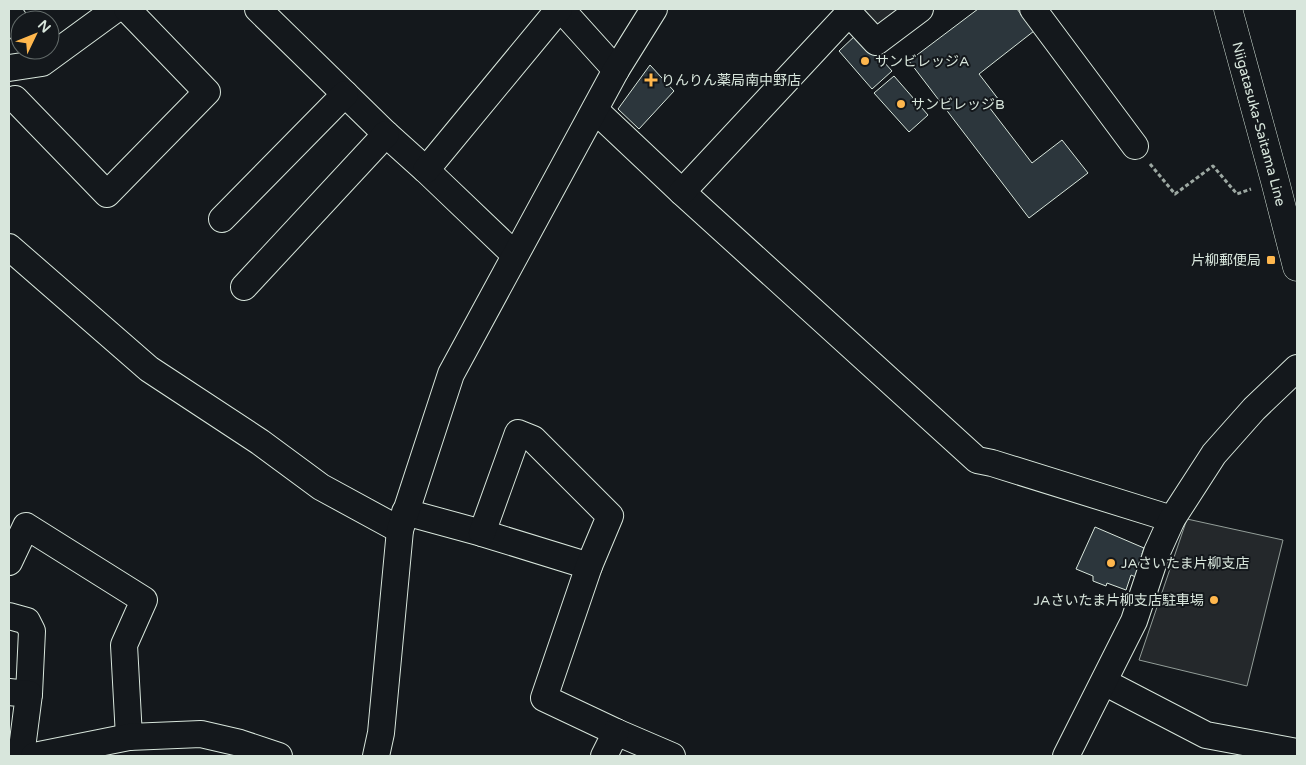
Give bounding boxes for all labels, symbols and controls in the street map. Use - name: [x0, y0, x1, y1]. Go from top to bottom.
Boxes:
- north arrow: [10, 10, 60, 60]
- text: N: [34, 17, 54, 36]
- street label: Niigatasuka-Saitama Line: [1228, 40, 1289, 208]
- place label: サンビレッジA: [875, 53, 969, 70]
- marker: サンビレッジA: [859, 55, 871, 67]
- place label: りんりん薬局南中野店: [661, 72, 801, 89]
- marker: りんりん薬局南中野店: [645, 74, 657, 86]
- place label: サンビレッジB: [911, 96, 1005, 113]
- marker: サンビレッジB: [895, 98, 907, 110]
- place label: 片柳郵便局: [1191, 252, 1261, 269]
- marker: 片柳郵便局: [1265, 254, 1277, 266]
- place label: JAさいたま片柳支店: [1121, 555, 1250, 572]
- marker: JAさいたま片柳支店: [1105, 557, 1117, 569]
- place label: JAさいたま片柳支店駐車場: [1033, 592, 1204, 609]
- marker: JAさいたま片柳支店駐車場: [1208, 594, 1220, 606]

